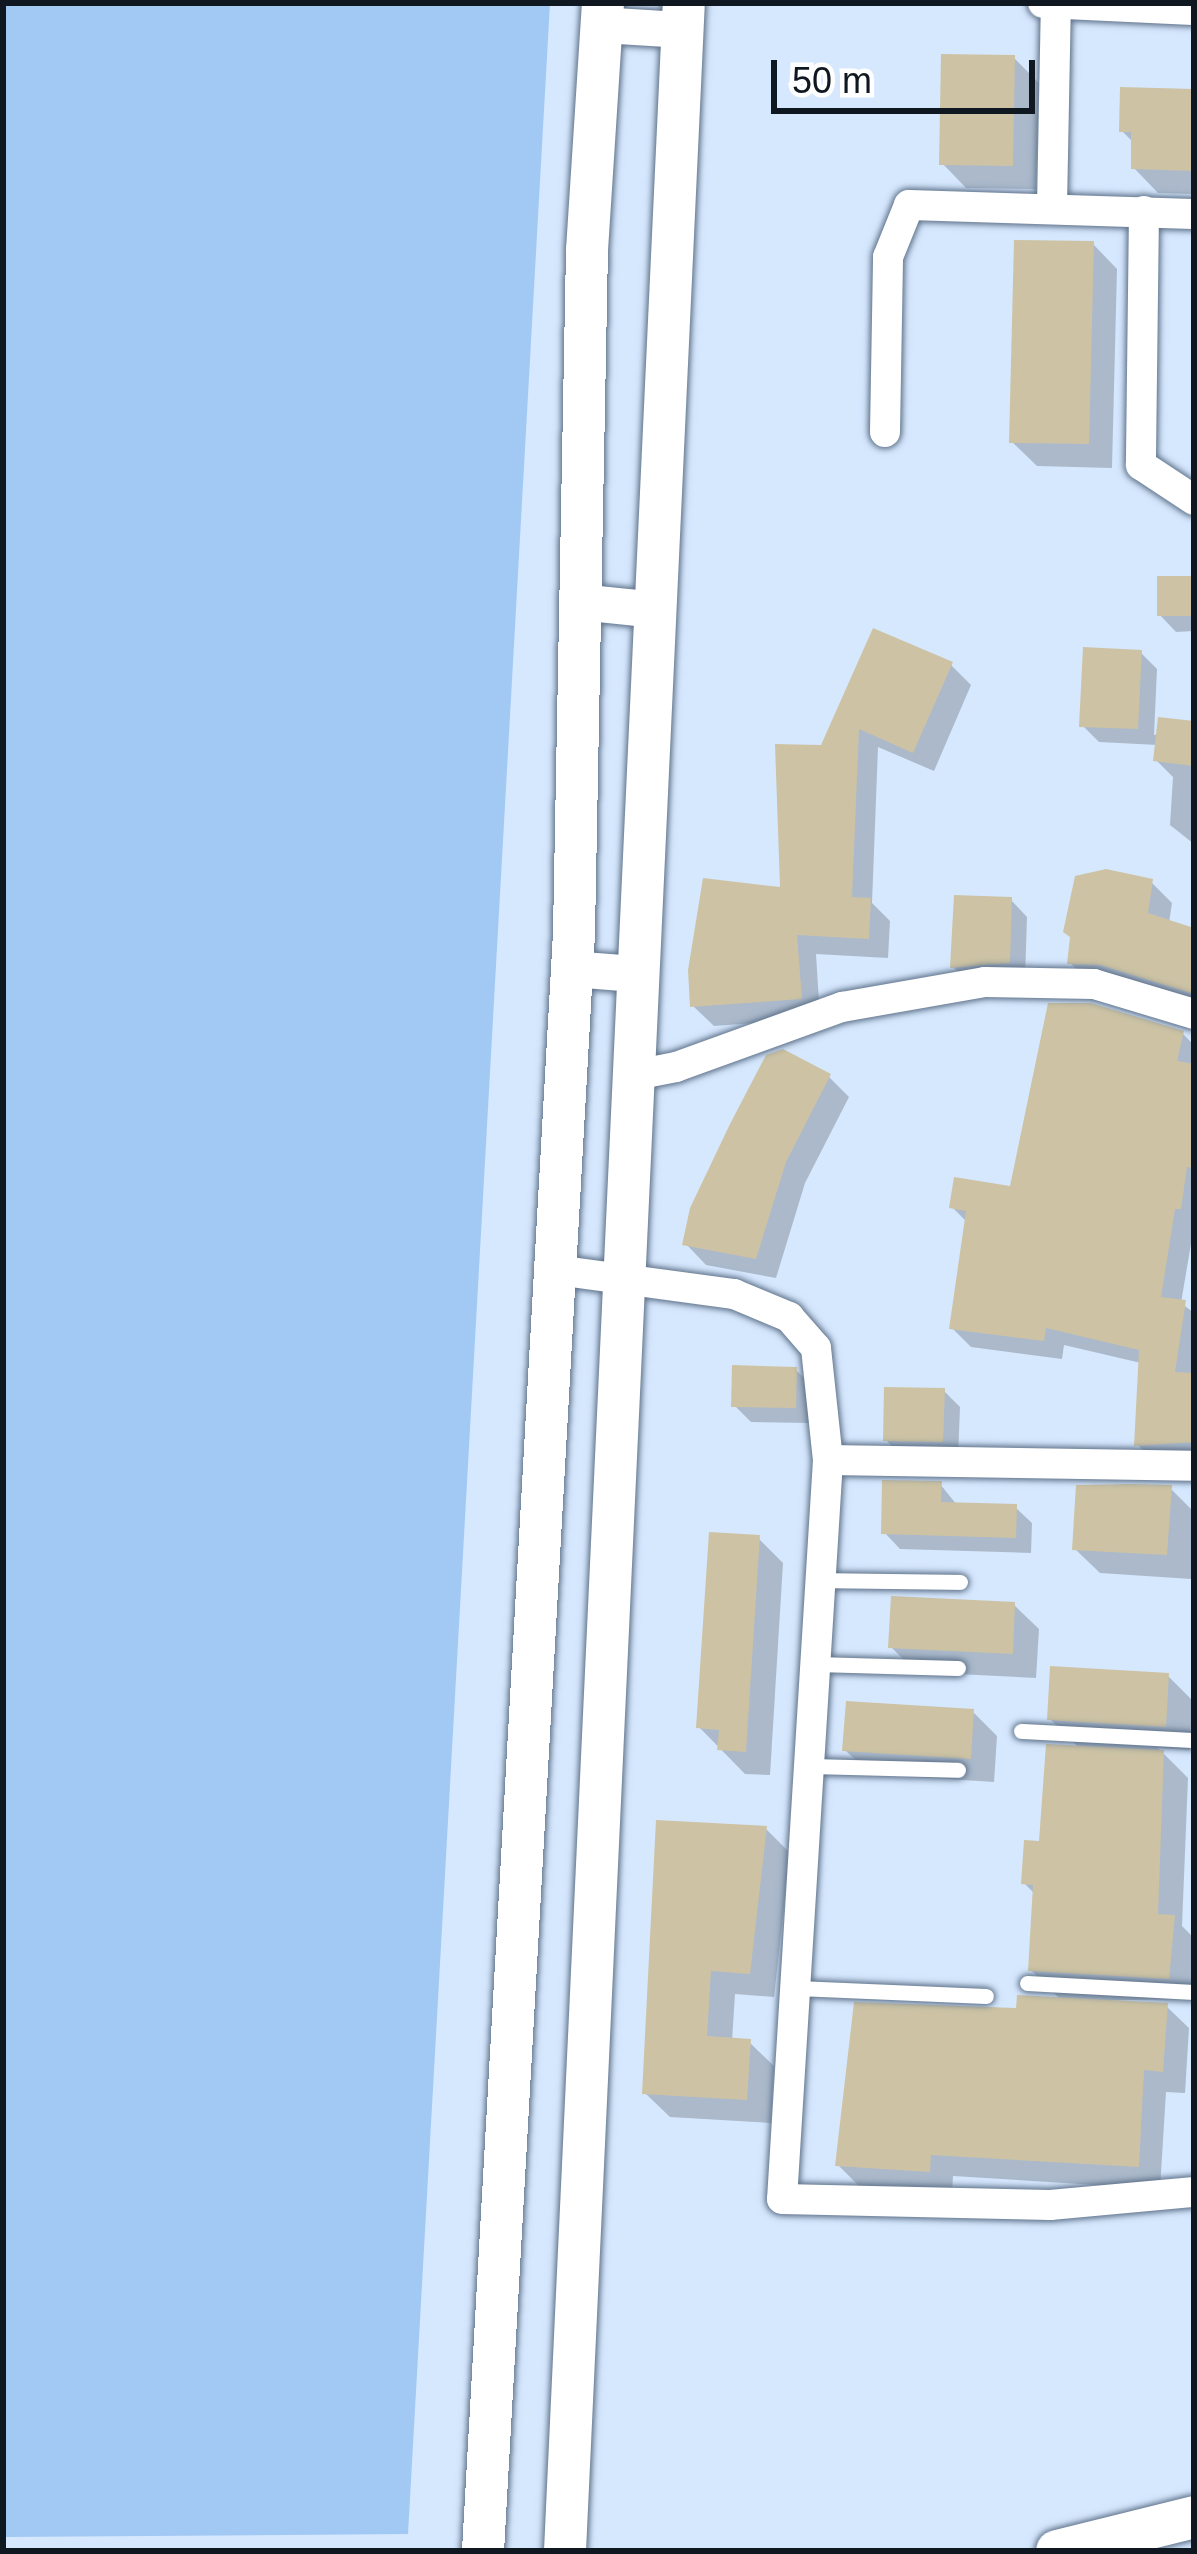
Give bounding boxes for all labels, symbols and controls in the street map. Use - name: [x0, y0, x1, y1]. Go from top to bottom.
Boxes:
- scale bar: [777, 36, 1041, 110]
- text: 50 m: [792, 60, 872, 101]

